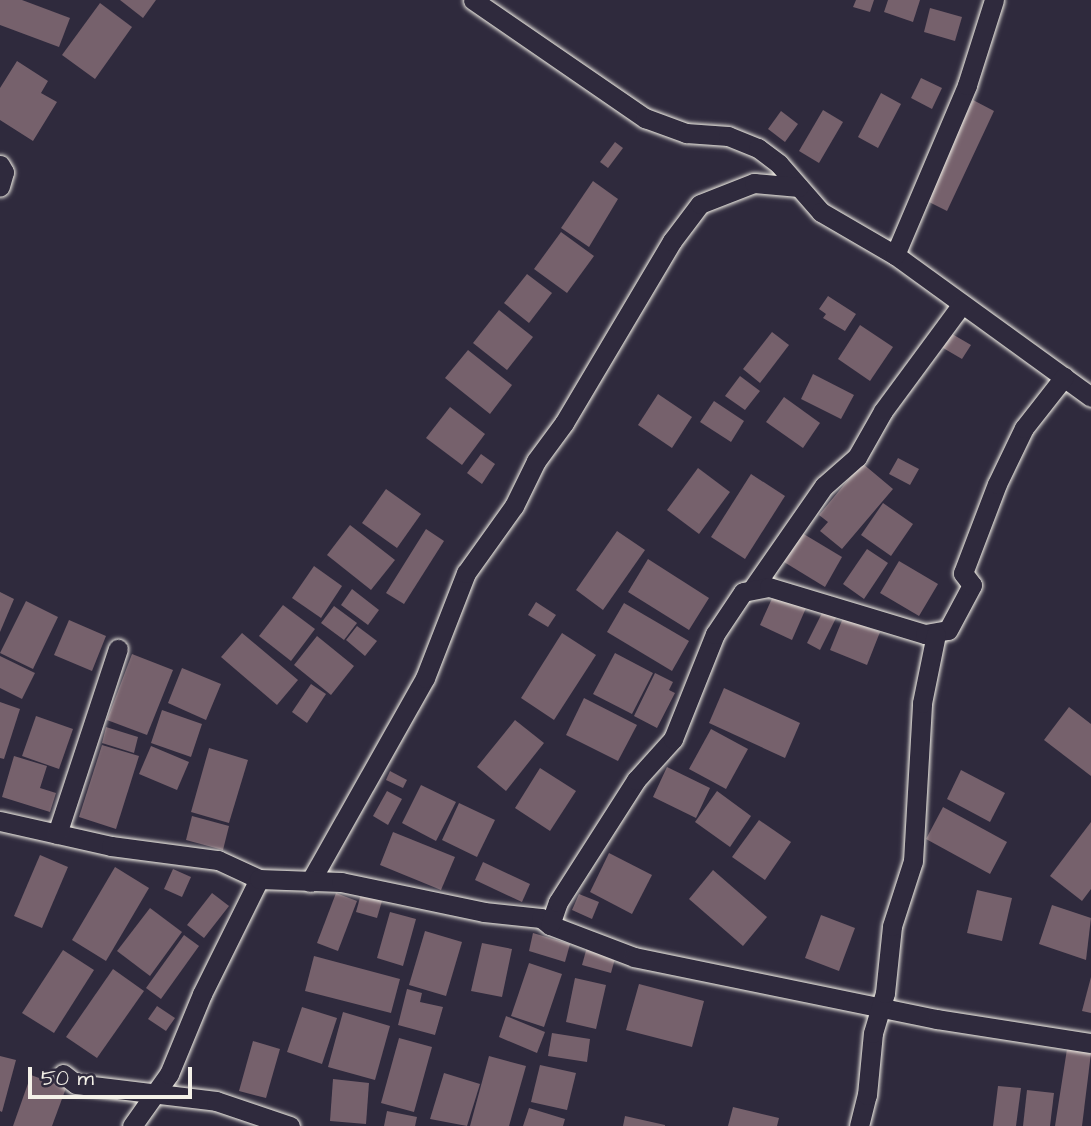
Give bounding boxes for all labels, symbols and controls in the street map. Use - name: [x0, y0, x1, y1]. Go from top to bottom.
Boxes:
- scale bar: [32, 1052, 196, 1096]
- text: 50 m: [41, 1064, 94, 1093]

